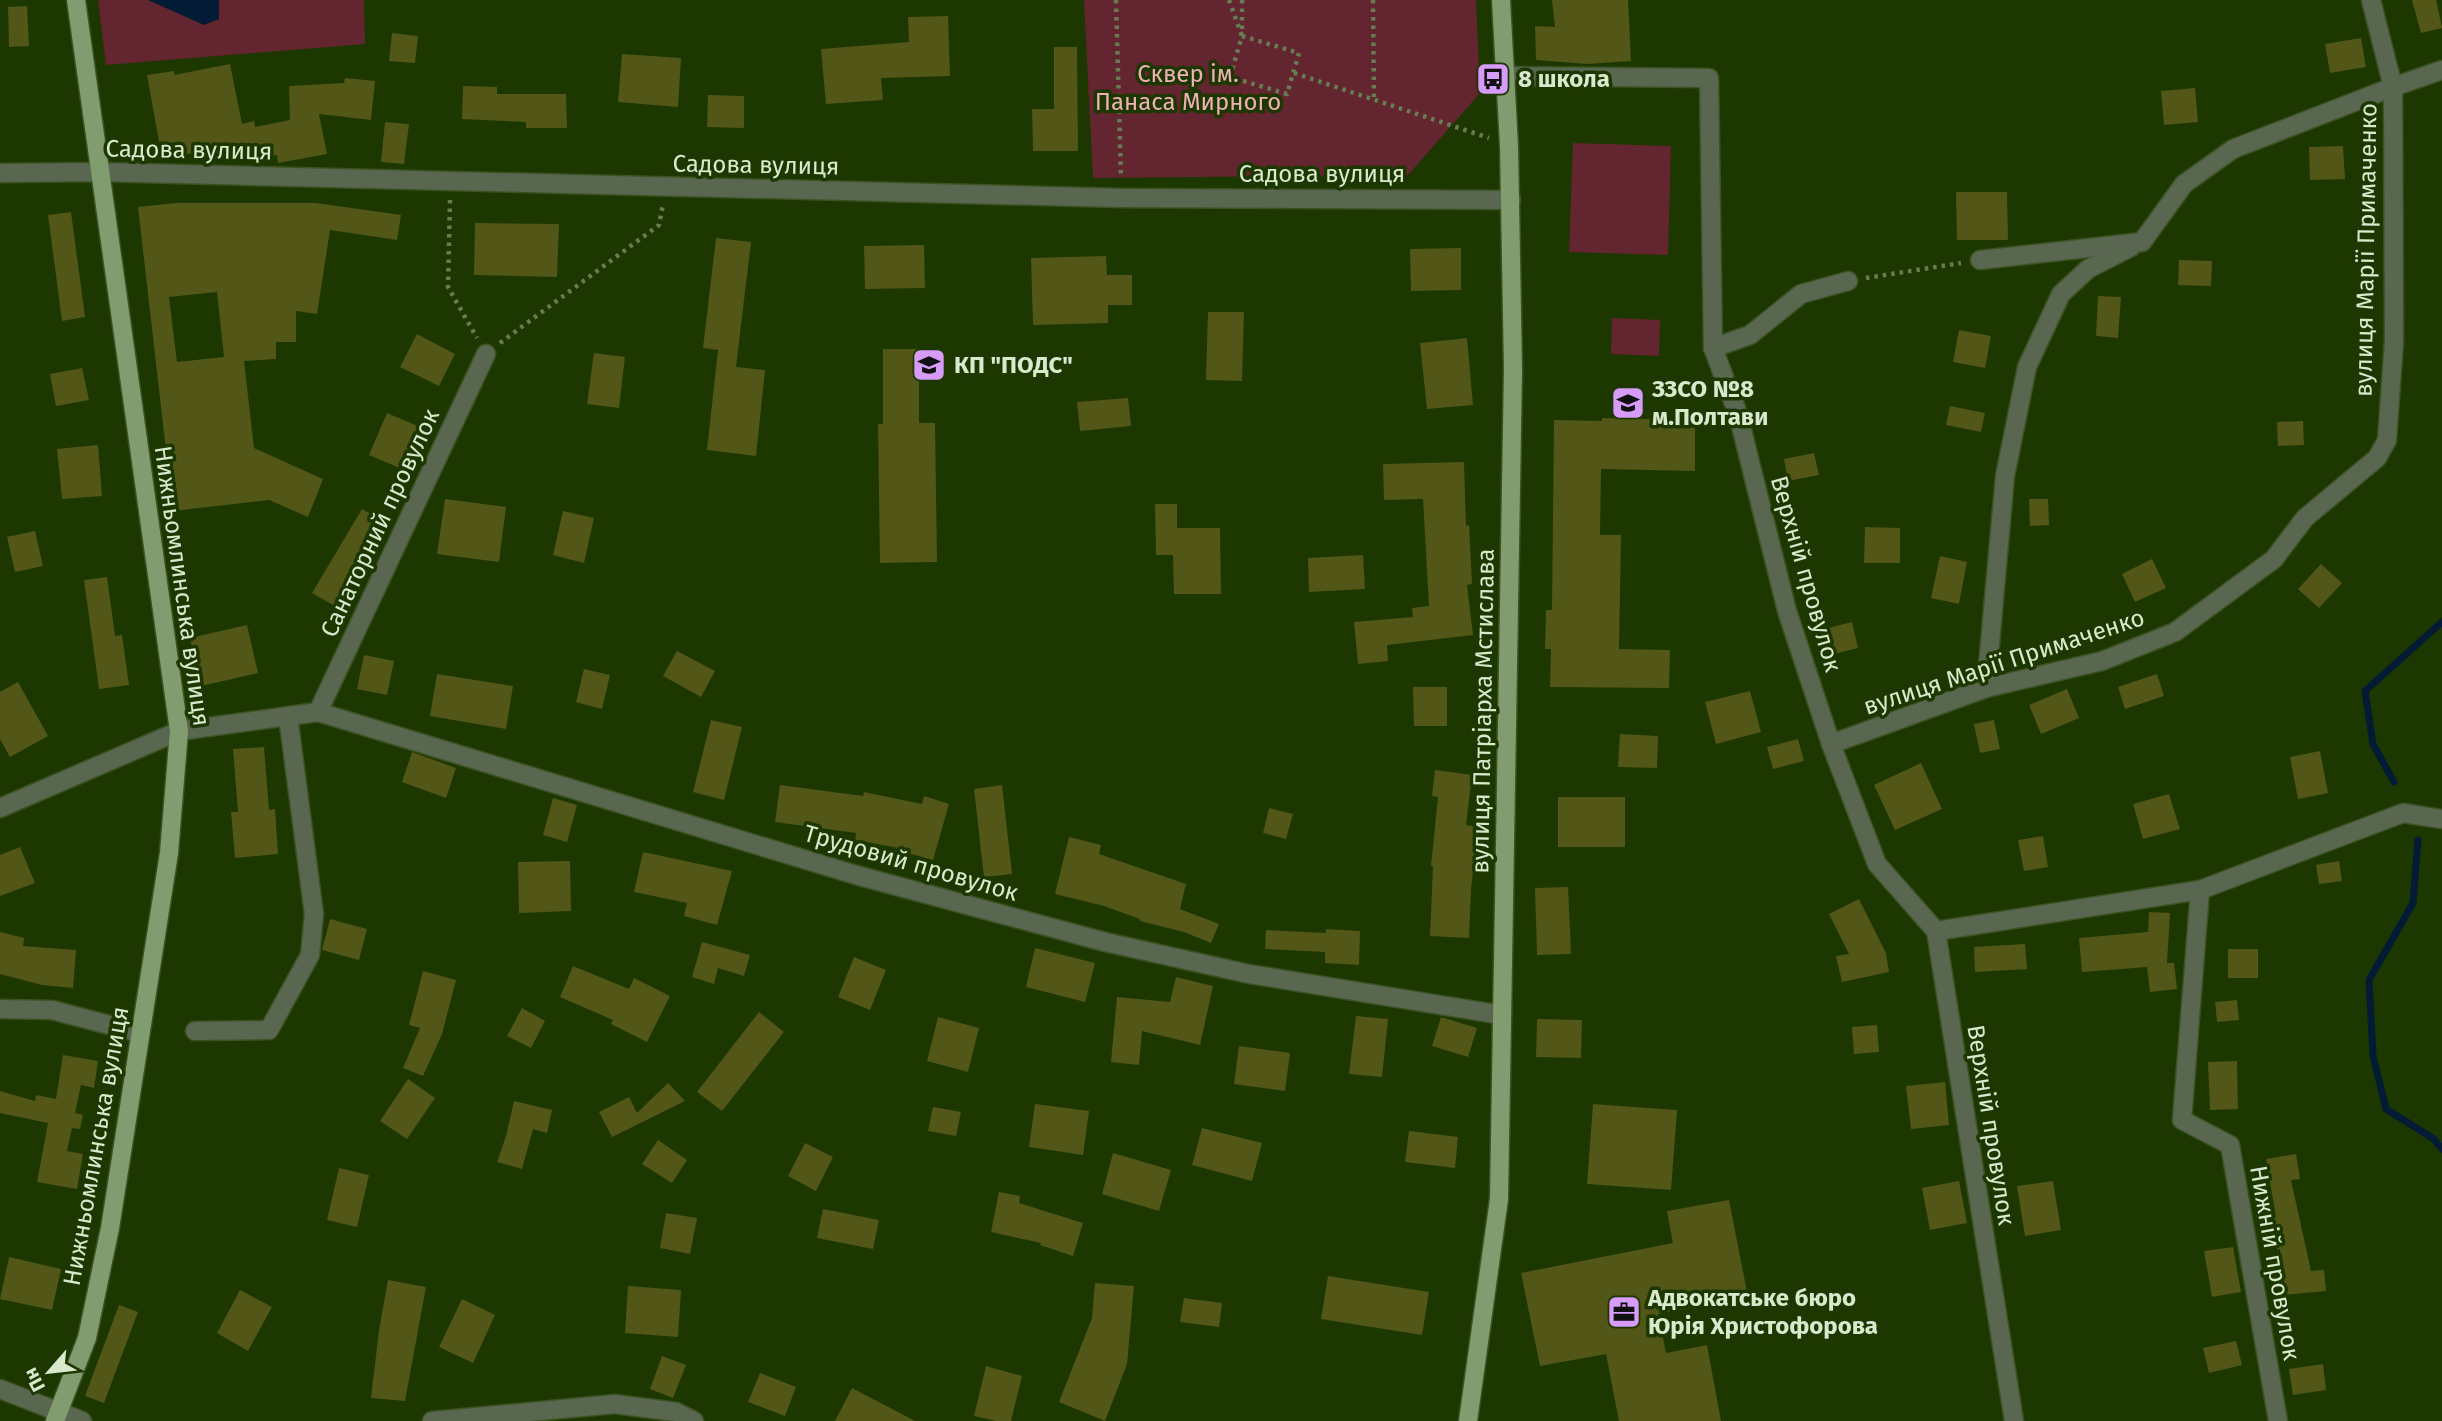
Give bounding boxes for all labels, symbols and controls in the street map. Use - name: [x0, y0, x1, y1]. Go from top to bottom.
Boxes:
- park label: Сквер ім. Панаса Мирного: [1095, 60, 1281, 116]
- bus stop icon: 8 школа: [1474, 60, 1512, 98]
- place label: 8 школа: [1518, 65, 1610, 93]
- street label: вулиця Марії Примаченко: [2349, 103, 2383, 397]
- street label: Садова вулиця: [105, 135, 273, 165]
- street label: Садова вулиця: [672, 150, 840, 180]
- street label: Садова вулиця: [1239, 160, 1405, 188]
- school or university icon: КП "ПОДС": [910, 346, 948, 384]
- place label: КП "ПОДС": [954, 351, 1073, 379]
- place label: ЗЗСО №8 м.Полтави: [1651, 375, 1768, 431]
- school or university icon: ЗЗСО №8 м.Полтави: [1609, 384, 1647, 422]
- street label: Санаторний провулок: [315, 404, 445, 641]
- street label: Нижньомлинська вулиця: [148, 444, 216, 728]
- street label: Верхній провулок: [1765, 473, 1848, 676]
- street label: вулиця Патріарха Мстислава: [1466, 548, 1500, 874]
- street label: вулиця Марії Примаченко: [1860, 603, 2148, 721]
- street label: Трудовий провулок: [801, 819, 1022, 907]
- street label: Нижньомлинська вулиця: [58, 1004, 134, 1288]
- street label: Верхній провулок: [1961, 1023, 2021, 1228]
- street label: Нижній провулок: [2244, 1163, 2306, 1363]
- place label: Адвокатське бюро Юрія Христофорова: [1647, 1284, 1878, 1340]
- office icon: Адвокатське бюро Юрія Христофорова: [1605, 1293, 1643, 1331]
- north arrow: [14, 1337, 84, 1407]
- text: Пн: [19, 1364, 50, 1396]

